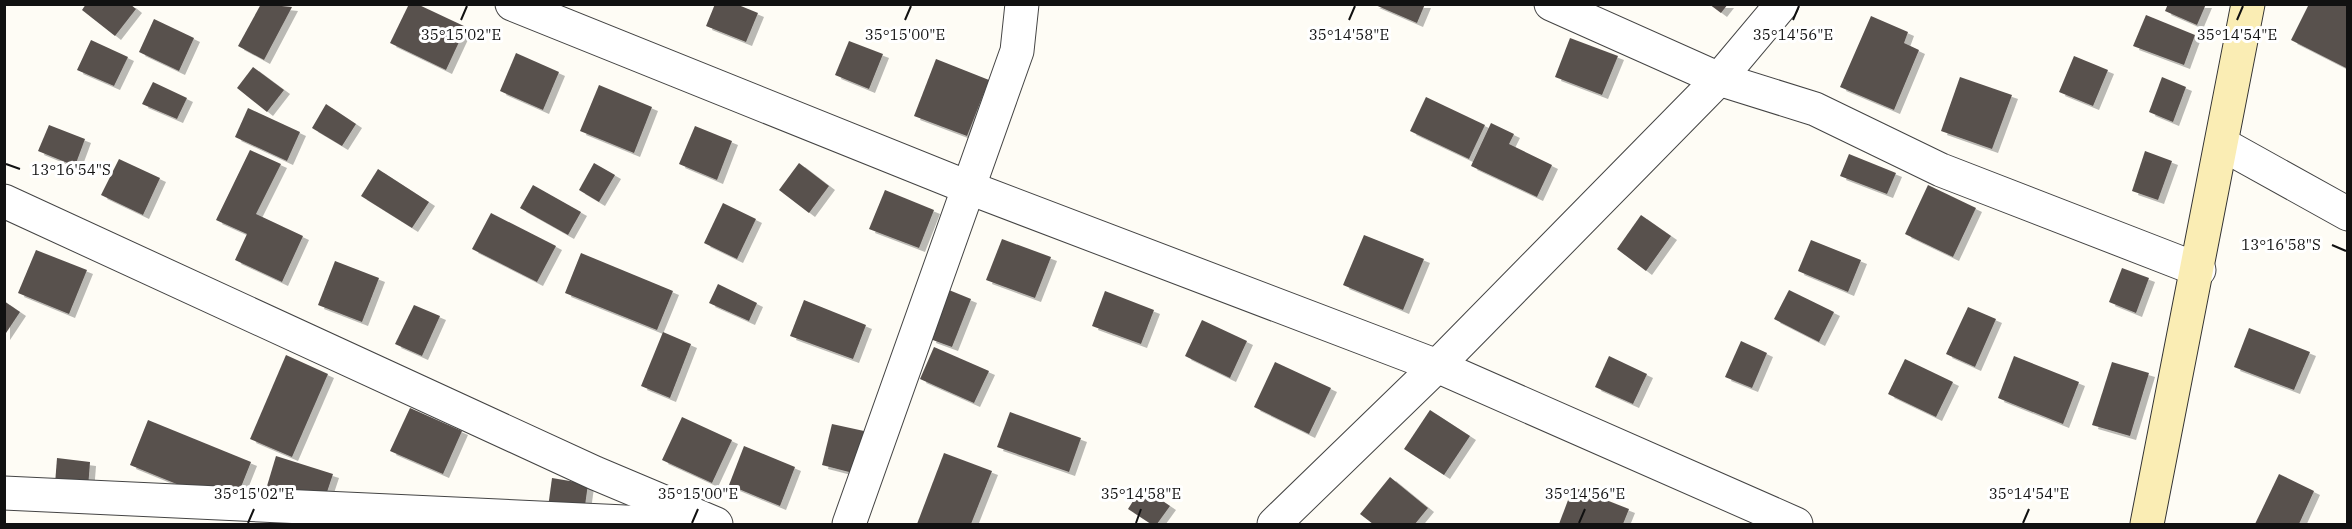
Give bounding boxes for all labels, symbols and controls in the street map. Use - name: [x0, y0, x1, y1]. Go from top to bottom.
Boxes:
- text: 35°15'02"E: [421, 25, 501, 44]
- text: 35°15'00"E: [865, 25, 945, 44]
- text: 35°14'58"E: [1309, 25, 1389, 44]
- text: 35°14'56"E: [1753, 25, 1833, 44]
- text: 35°14'54"E: [2197, 25, 2277, 44]
- text: 13°16'54"S: [31, 160, 111, 179]
- text: 13°16'58"S: [2241, 235, 2321, 254]
- text: 35°15'02"E: [214, 484, 294, 503]
- text: 35°15'00"E: [658, 484, 738, 503]
- text: 35°14'58"E: [1101, 484, 1181, 503]
- text: 35°14'56"E: [1545, 484, 1625, 503]
- text: 35°14'54"E: [1989, 484, 2069, 503]

